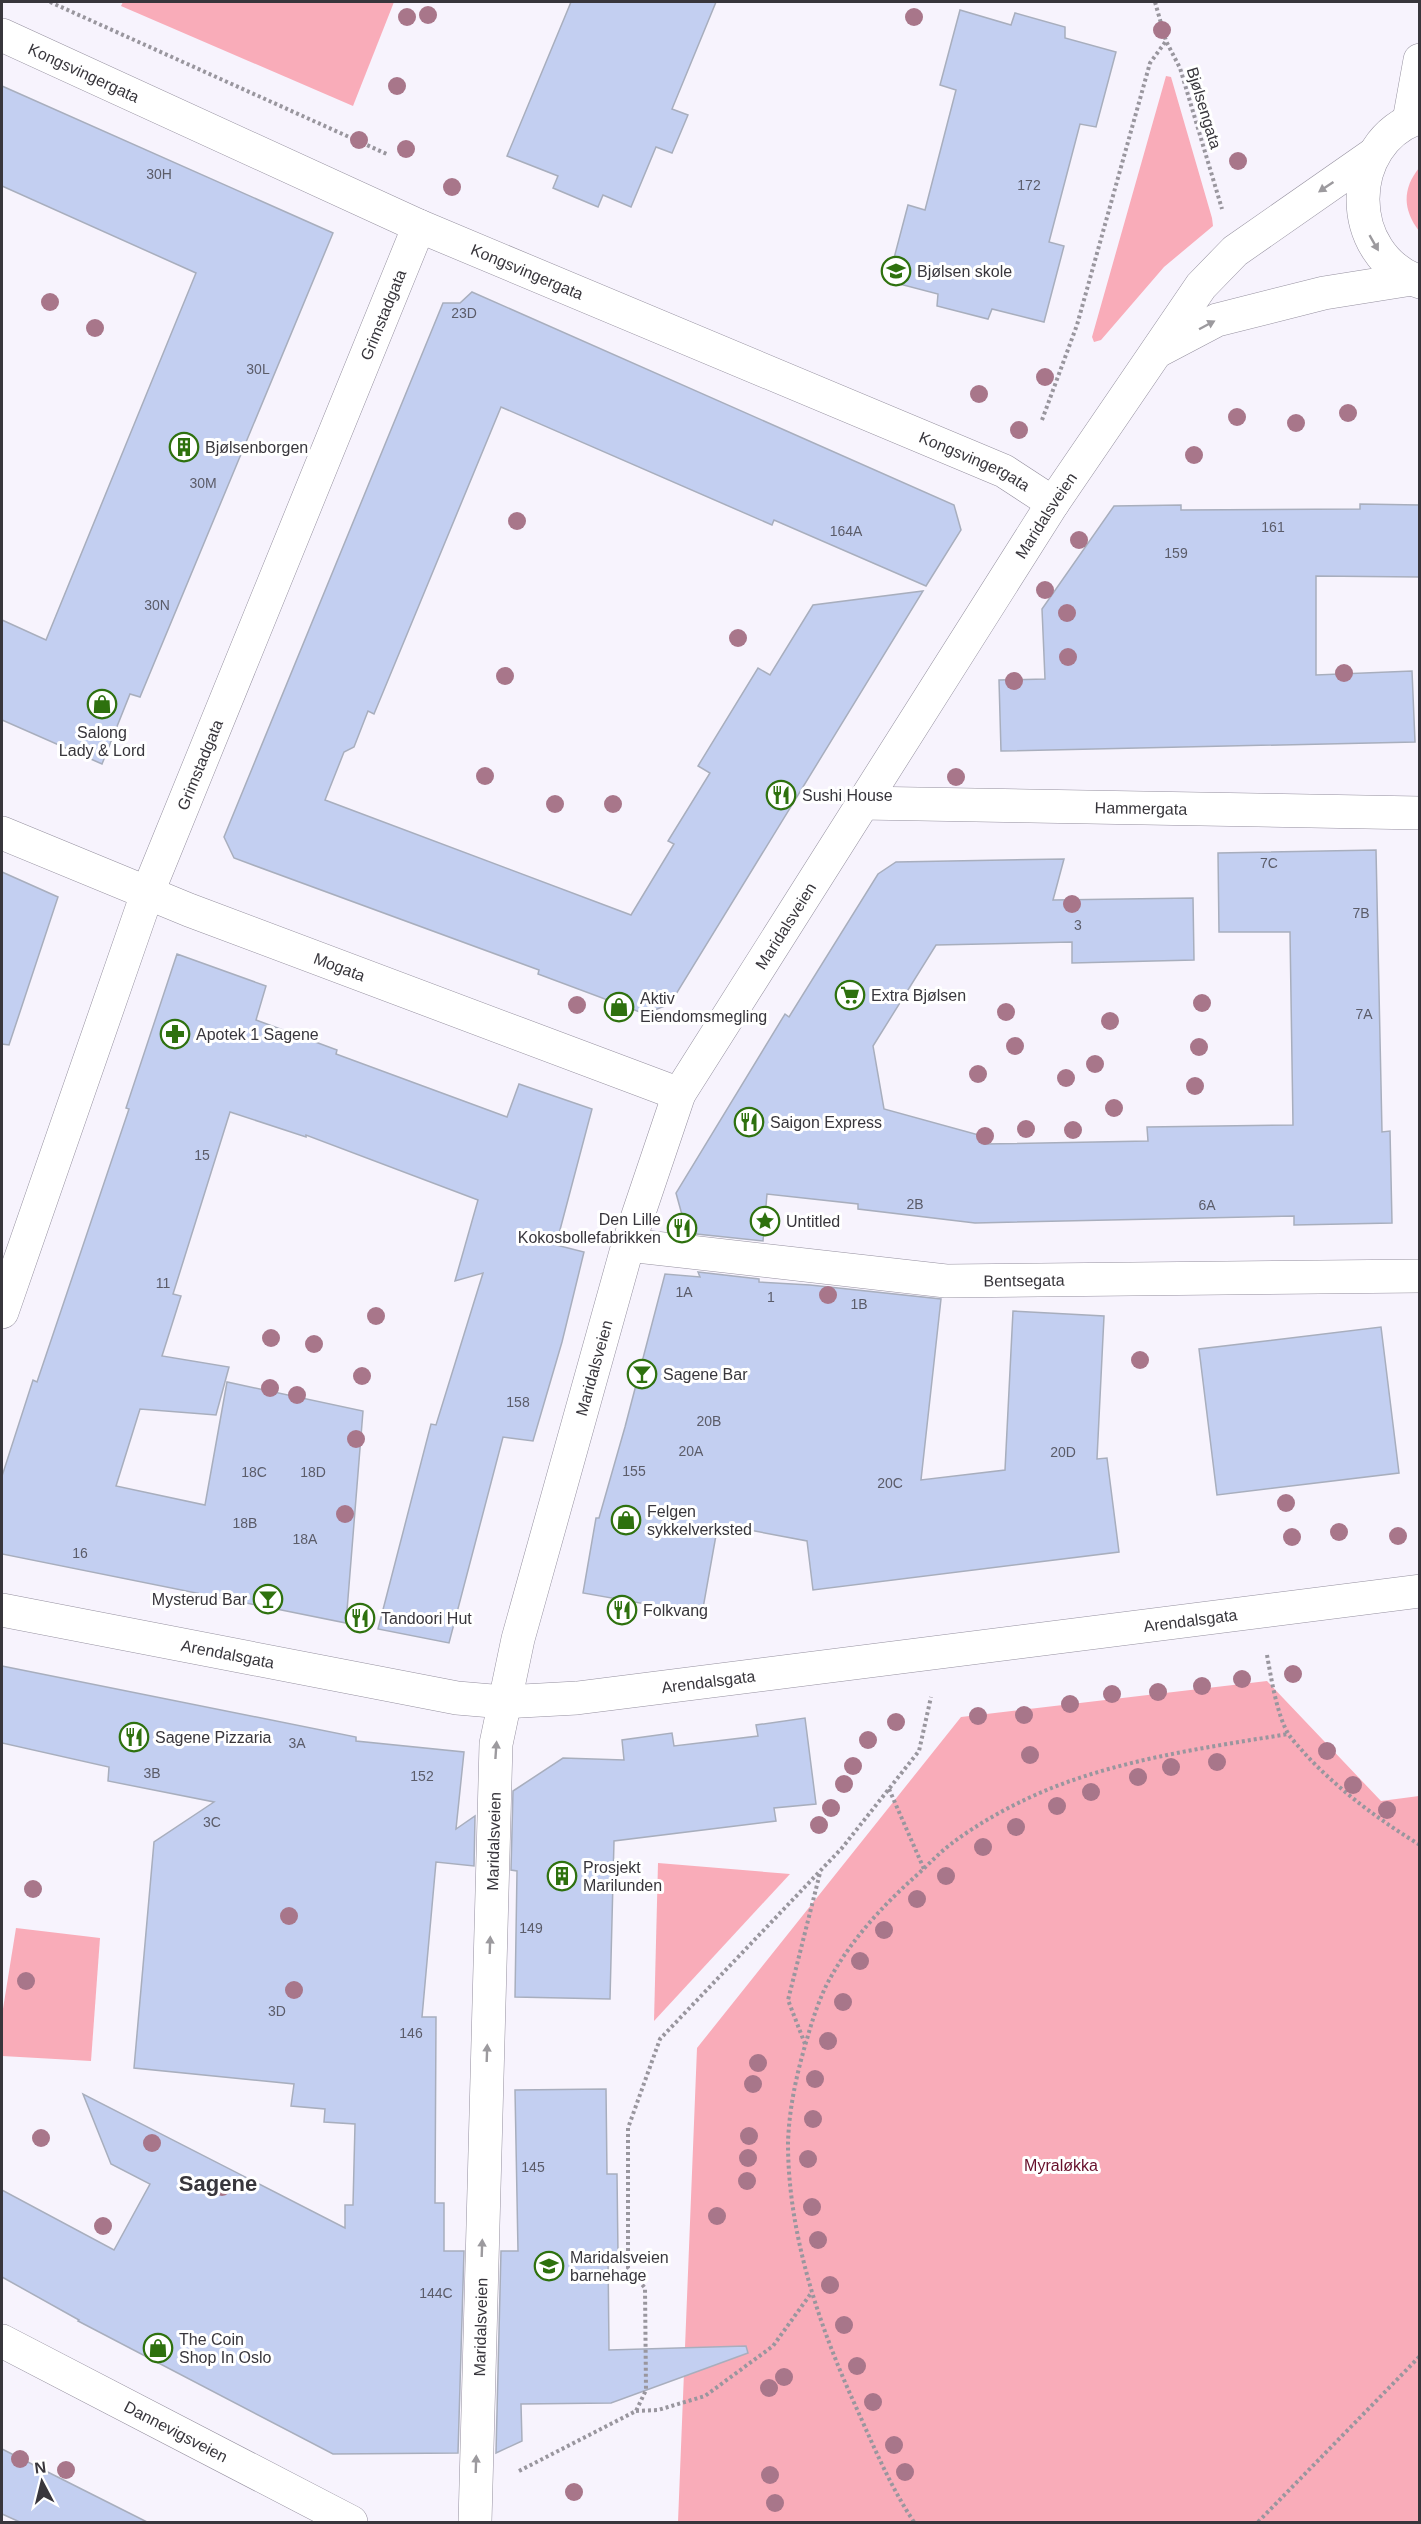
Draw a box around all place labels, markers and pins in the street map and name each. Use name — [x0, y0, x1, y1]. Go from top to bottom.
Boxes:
school or university icon: Bjølsen skole — [880, 255, 912, 287]
place label: Bjølsen skole — [917, 263, 1012, 280]
building icon: Bjølsenborgen — [168, 431, 200, 463]
place label: Bjølsenborgen — [205, 439, 308, 456]
shop icon: Salong Lady & Lord — [86, 688, 118, 720]
place label: Salong Lady & Lord — [59, 724, 145, 759]
restaurant icon: Sushi House — [765, 779, 797, 811]
place label: Sushi House — [802, 787, 893, 804]
supermarket icon: Extra Bjølsen — [834, 979, 866, 1011]
place label: Extra Bjølsen — [871, 987, 966, 1004]
place label: Aktiv Eiendomsmegling — [640, 990, 767, 1025]
shop icon: Aktiv Eiendomsmegling — [603, 991, 635, 1023]
pharmacy icon: Apotek 1 Sagene — [159, 1018, 191, 1050]
place label: Apotek 1 Sagene — [196, 1026, 319, 1043]
restaurant icon: Saigon Express — [733, 1106, 765, 1138]
place label: Saigon Express — [770, 1114, 882, 1131]
place icon: Untitled — [749, 1205, 781, 1237]
place label: Den Lille Kokosbollefabrikken — [518, 1211, 661, 1246]
restaurant icon: Den Lille Kokosbollefabrikken — [666, 1212, 698, 1244]
place label: Untitled — [786, 1213, 840, 1230]
bar icon: Sagene Bar — [626, 1358, 658, 1390]
place label: Sagene Bar — [663, 1366, 748, 1383]
place label: Felgen sykkelverksted — [647, 1503, 752, 1538]
shop icon: Felgen sykkelverksted — [610, 1504, 642, 1536]
bar icon: Mysterud Bar — [252, 1583, 284, 1615]
place label: Mysterud Bar — [152, 1591, 248, 1608]
restaurant icon: Folkvang — [606, 1594, 638, 1626]
restaurant icon: Tandoori Hut — [344, 1602, 376, 1634]
place label: Folkvang — [643, 1602, 708, 1619]
place label: Tandoori Hut — [381, 1610, 472, 1627]
restaurant icon: Sagene Pizzaria — [118, 1721, 150, 1753]
place label: Sagene Pizzaria — [155, 1729, 272, 1746]
place label: Prosjekt Marilunden — [583, 1859, 662, 1894]
building icon: Prosjekt Marilunden — [546, 1860, 578, 1892]
place label: Maridalsveien barnehage — [570, 2249, 669, 2284]
school or university icon: Maridalsveien barnehage — [533, 2250, 565, 2282]
place label: The Coin Shop In Oslo — [179, 2331, 272, 2366]
shop icon: The Coin Shop In Oslo — [142, 2332, 174, 2364]

